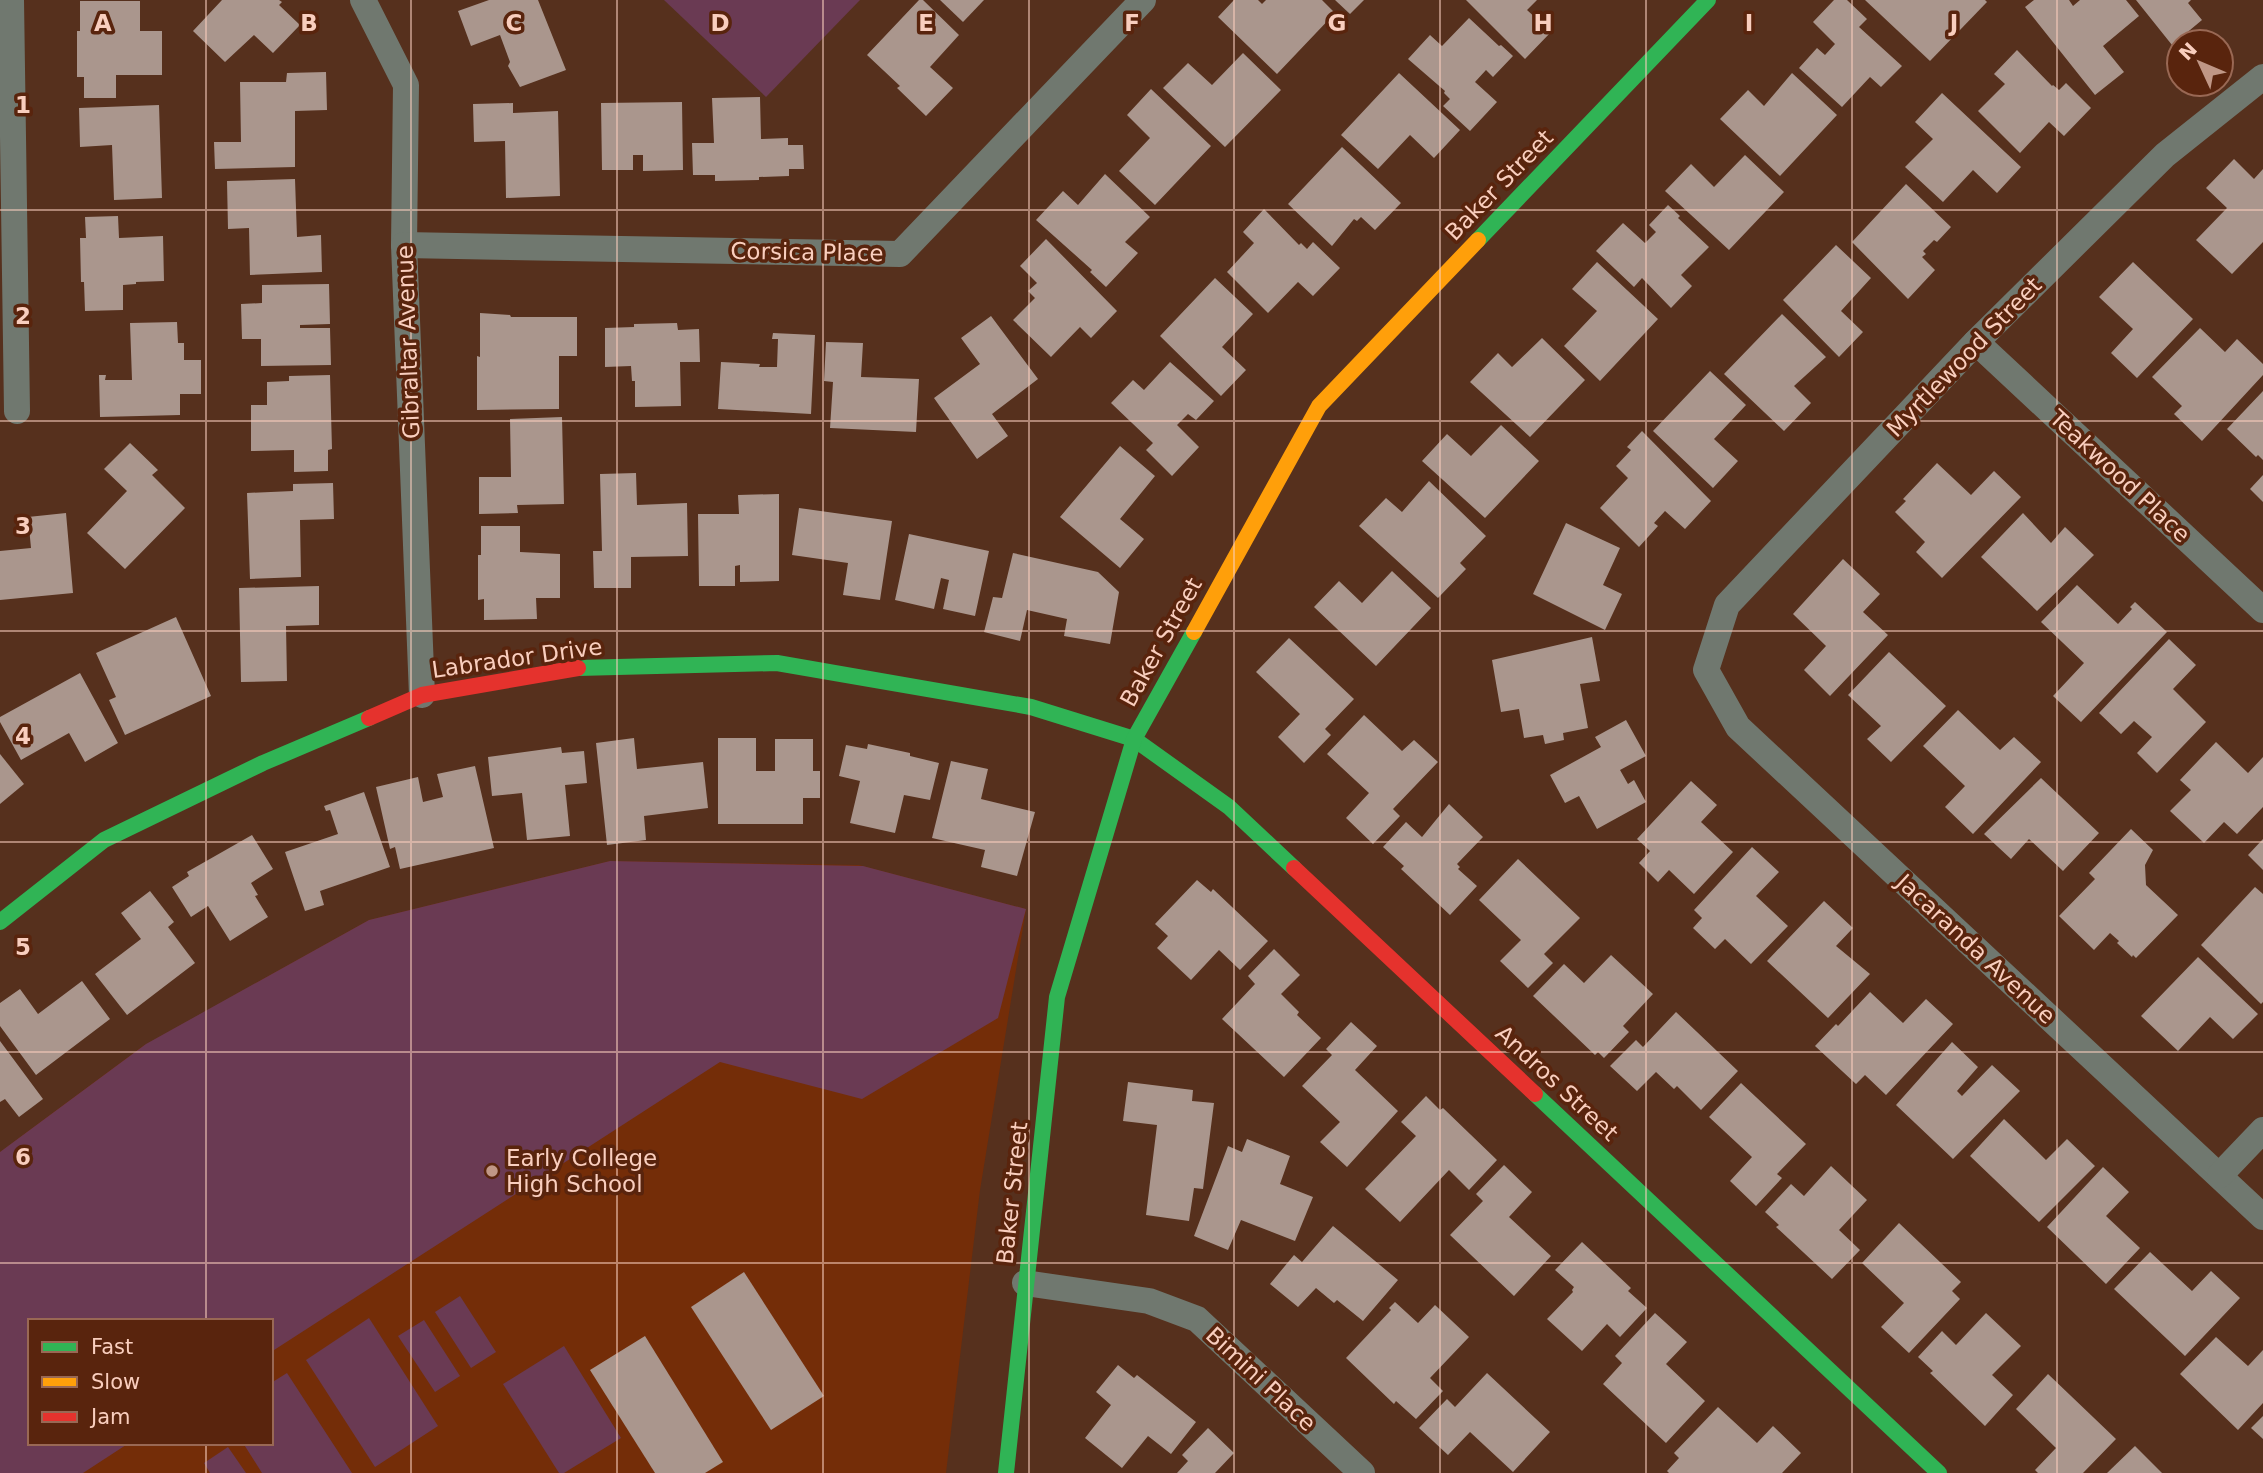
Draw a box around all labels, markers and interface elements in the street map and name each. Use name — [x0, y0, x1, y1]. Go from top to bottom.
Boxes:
text: A — [94, 10, 112, 36]
text: B — [300, 10, 318, 36]
text: C — [506, 10, 522, 36]
text: D — [710, 10, 730, 36]
text: E — [918, 10, 934, 36]
text: F — [1124, 10, 1140, 36]
text: G — [1328, 10, 1346, 36]
text: H — [1533, 10, 1553, 36]
text: I — [1745, 10, 1753, 36]
text: J — [1948, 10, 1958, 36]
north arrow — [2165, 28, 2235, 98]
text: N — [2174, 38, 2201, 65]
text: 1 — [15, 92, 31, 118]
street label: Baker Street — [1440, 124, 1558, 246]
street label: Corsica Place — [730, 238, 884, 266]
street label: Gibraltar Avenue — [392, 245, 424, 439]
street label: Myrtlewood Street — [1881, 272, 2047, 442]
text: 2 — [15, 303, 31, 329]
street label: Teakwood Place — [2044, 404, 2195, 547]
text: 3 — [15, 513, 31, 539]
street label: Baker Street — [1115, 573, 1207, 711]
street label: Labrador Drive — [430, 633, 604, 683]
text: 4 — [15, 723, 31, 749]
street label: Jacaranda Avenue — [1890, 867, 2061, 1029]
text: 5 — [15, 934, 31, 960]
street label: Andros Street — [1491, 1020, 1623, 1146]
street label: Baker Street — [992, 1120, 1032, 1266]
text: 6 — [15, 1144, 31, 1170]
place label: Early College High School — [506, 1145, 657, 1197]
marker: Early College High School — [484, 1163, 500, 1179]
legend — [28, 1319, 273, 1445]
street label: Bimini Place — [1201, 1322, 1321, 1436]
text: Fast — [91, 1335, 133, 1359]
text: Slow — [91, 1370, 140, 1394]
text: Jam — [89, 1405, 131, 1429]

